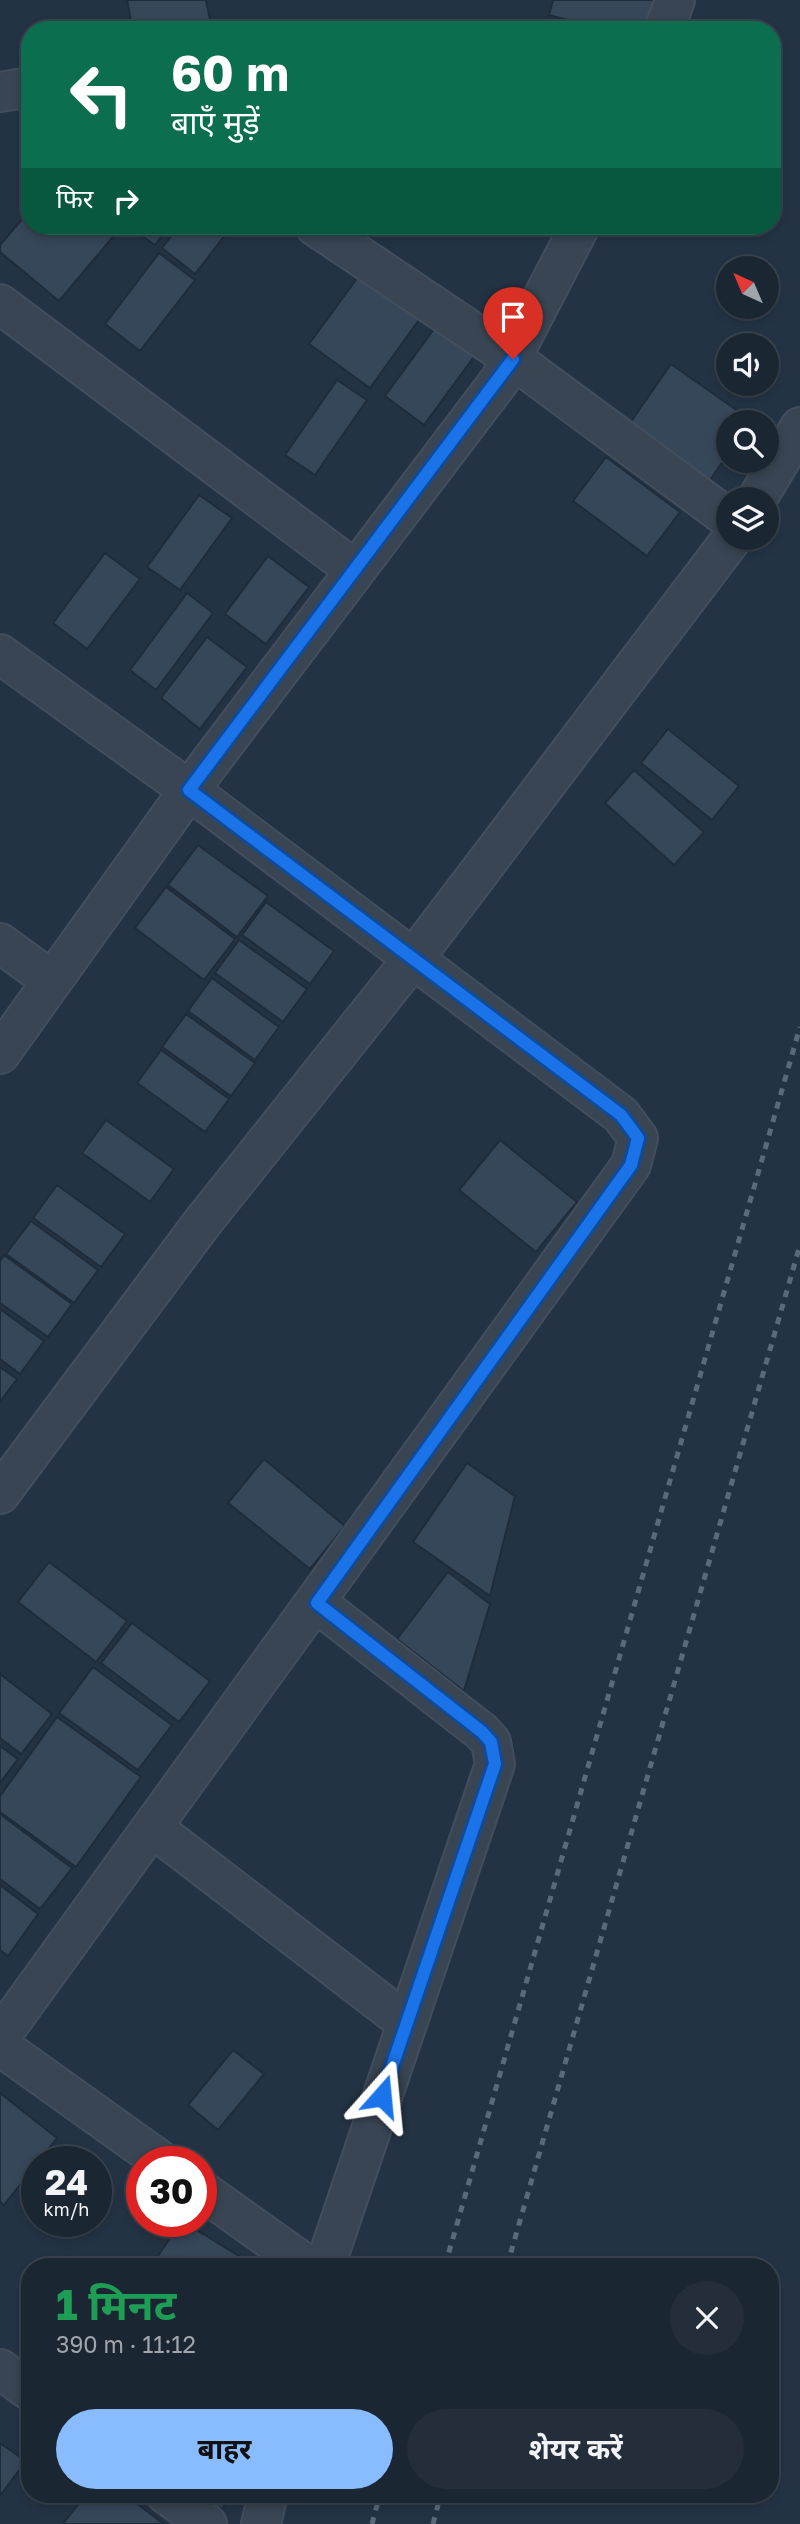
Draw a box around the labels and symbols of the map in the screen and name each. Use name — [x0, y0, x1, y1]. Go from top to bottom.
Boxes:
north arrow — [716, 256, 779, 318]
pin — [483, 287, 543, 359]
position arrow — [345, 2059, 419, 2133]
speed limit sign: 30 — [126, 2146, 217, 2237]

